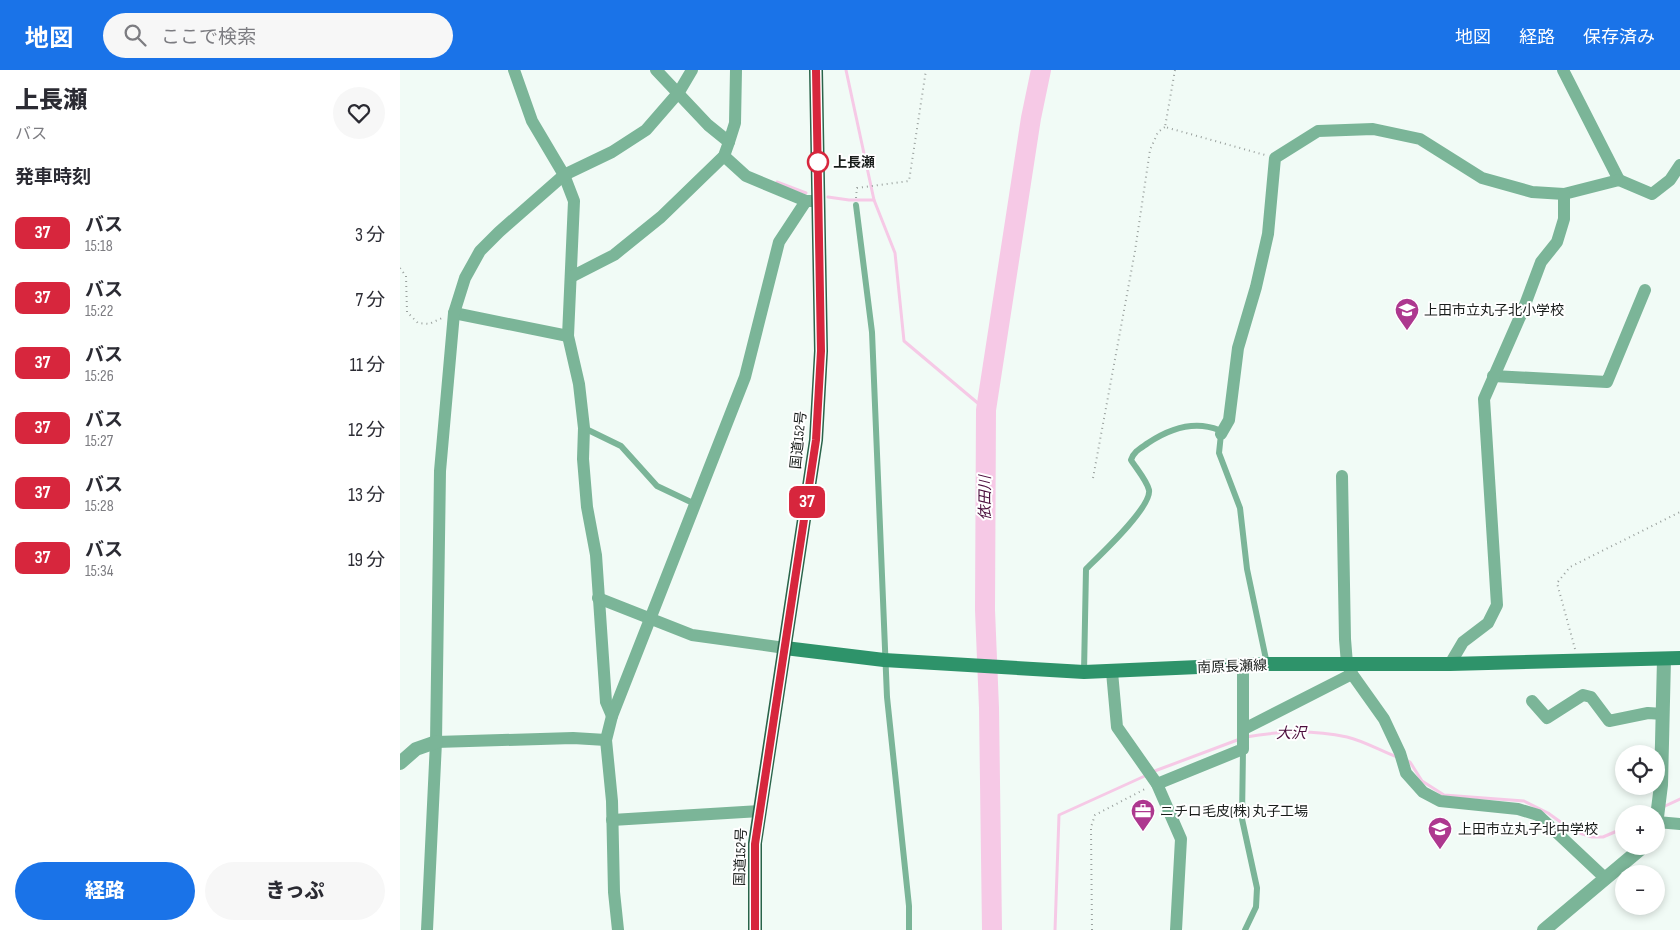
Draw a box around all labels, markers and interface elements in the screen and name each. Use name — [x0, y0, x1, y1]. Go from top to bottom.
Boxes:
search box — [103, 13, 453, 58]
icon: search — [121, 21, 149, 49]
text: 地図 — [25, 24, 73, 53]
text: ここで検索 — [161, 26, 256, 49]
text: 地図 — [1455, 27, 1491, 48]
text: 経路 — [1519, 27, 1555, 48]
text: 保存済み — [1583, 27, 1655, 48]
text: 上長瀬 — [15, 86, 87, 115]
button: heart — [333, 87, 385, 139]
text: バス — [15, 125, 47, 144]
marker: 上長瀬 — [807, 151, 829, 173]
place label: 上長瀬 — [833, 154, 875, 171]
text: 発車時刻 — [15, 166, 91, 189]
text: バス — [85, 214, 123, 237]
text: 37 — [35, 222, 50, 243]
text: 3 分 — [355, 224, 385, 247]
text: 15:18 — [85, 237, 113, 256]
text: バス — [85, 279, 123, 302]
text: 37 — [35, 287, 50, 308]
text: 7 分 — [355, 289, 385, 312]
school or university icon: 上田市立丸子北小学校 — [1394, 297, 1420, 331]
text: 15:22 — [85, 302, 113, 321]
place label: 上田市立丸子北小学校 — [1424, 302, 1564, 319]
text: バス — [85, 344, 123, 367]
text: 37 — [35, 352, 50, 373]
text: 11 分 — [350, 354, 385, 377]
text: 15:26 — [85, 367, 114, 386]
text: バス — [85, 409, 123, 432]
street label: 国道152号 — [787, 410, 810, 470]
text: 37 — [35, 417, 50, 438]
text: 12 分 — [348, 419, 385, 442]
text: 15:27 — [85, 432, 113, 451]
text: バス — [85, 474, 123, 497]
water label: 依田川 — [976, 474, 995, 521]
text: 37 — [35, 482, 50, 503]
text: 13 分 — [348, 484, 385, 507]
line badge: 37 — [784, 486, 830, 518]
text: 37 — [799, 491, 815, 512]
text: 15:28 — [85, 497, 114, 516]
text: バス — [85, 539, 123, 562]
text: 37 — [35, 547, 50, 568]
text: 19 分 — [348, 549, 385, 572]
text: 15:34 — [85, 562, 113, 581]
street label: 南原長瀬線 — [1197, 657, 1267, 676]
water label: 大沢 — [1276, 724, 1308, 743]
map controls — [1615, 745, 1665, 915]
button: locate — [1615, 745, 1665, 795]
office icon: ニチロ毛皮(株) 丸子工場 — [1130, 798, 1156, 832]
place label: ニチロ毛皮(株) 丸子工場 — [1160, 803, 1308, 820]
button: + — [1615, 805, 1665, 855]
school or university icon: 上田市立丸子北中学校 — [1427, 816, 1453, 850]
place label: 上田市立丸子北中学校 — [1458, 821, 1598, 838]
street label: 国道152号 — [731, 828, 750, 886]
button: 経路 — [15, 862, 195, 920]
button: きっぷ — [205, 862, 385, 920]
button: − — [1615, 865, 1665, 915]

